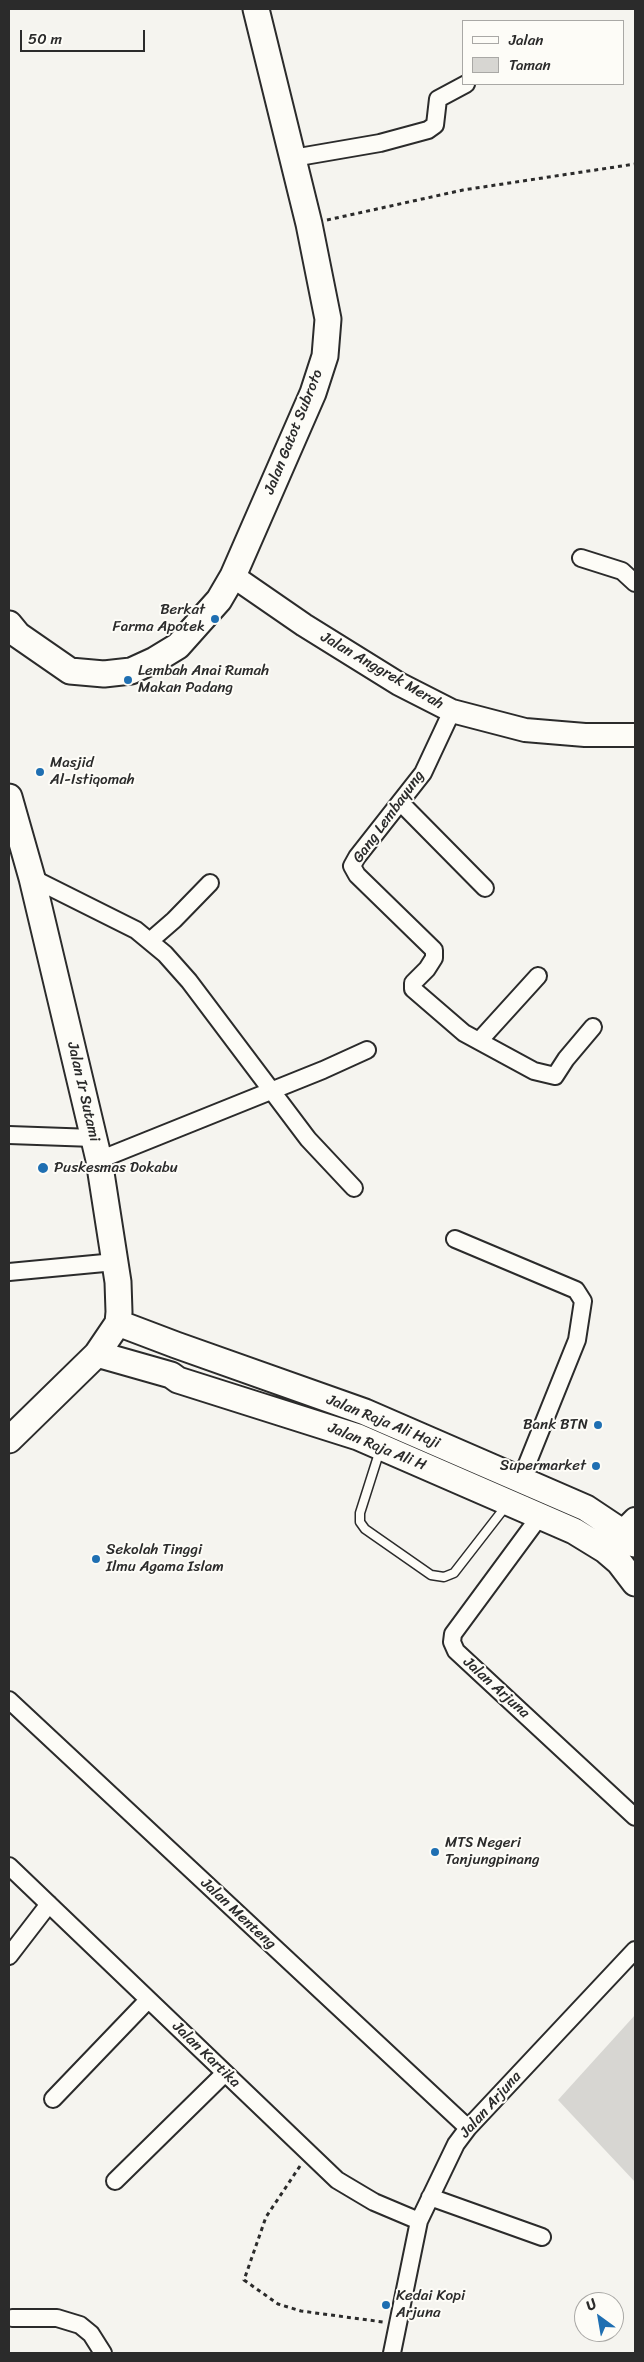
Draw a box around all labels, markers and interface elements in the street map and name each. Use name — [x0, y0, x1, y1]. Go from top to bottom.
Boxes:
scale bar — [22, 20, 148, 52]
legend — [462, 20, 624, 85]
text: 50 m — [28, 26, 62, 52]
text: Jalan — [509, 27, 543, 53]
text: Taman — [509, 52, 551, 78]
street label: Jalan Gatot Subroto — [261, 367, 327, 497]
place label: Berkat Farma Apotek — [113, 601, 205, 636]
marker: Berkat Farma Apotek — [209, 613, 221, 625]
street label: Jalan Anggrek Merah — [317, 629, 447, 713]
place label: Lembah Anai Rumah Makan Padang — [138, 662, 269, 697]
marker: Lembah Anai Rumah Makan Padang — [122, 674, 134, 686]
place label: Masjid Al-Istiqomah — [50, 754, 135, 789]
marker: Masjid Al-Istiqomah — [34, 766, 46, 778]
street label: Gang Lembayung — [350, 767, 428, 867]
street label: Jalan Ir Sutami — [63, 1041, 103, 1143]
place label: Puskesmas Dokabu — [54, 1159, 178, 1177]
marker: Puskesmas Dokabu — [36, 1161, 50, 1175]
street label: Jalan Raja Ali Haji — [324, 1391, 442, 1453]
place label: Bank BTN — [523, 1416, 588, 1434]
street label: Jalan Raja Ali H — [325, 1419, 429, 1475]
marker: Bank BTN — [592, 1419, 604, 1431]
place label: Supermarket — [500, 1457, 586, 1475]
marker: Supermarket — [590, 1460, 602, 1472]
place label: Sekolah Tinggi Ilmu Agama Islam — [106, 1541, 224, 1576]
marker: Sekolah Tinggi Ilmu Agama Islam — [90, 1553, 102, 1565]
street label: Jalan Arjuna — [459, 1654, 533, 1722]
place label: MTS Negeri Tanjungpinang — [445, 1834, 540, 1869]
marker: MTS Negeri Tanjungpinang — [429, 1846, 441, 1858]
street label: Jalan Menteng — [197, 1875, 279, 1953]
street label: Jalan Kartika — [168, 2018, 244, 2092]
street label: Jalan Arjuna — [457, 2068, 525, 2142]
place label: Kedai Kopi Arjuna — [396, 2287, 465, 2322]
north arrow — [574, 2292, 624, 2342]
text: U — [581, 2292, 602, 2318]
marker: Kedai Kopi Arjuna — [380, 2299, 392, 2311]

